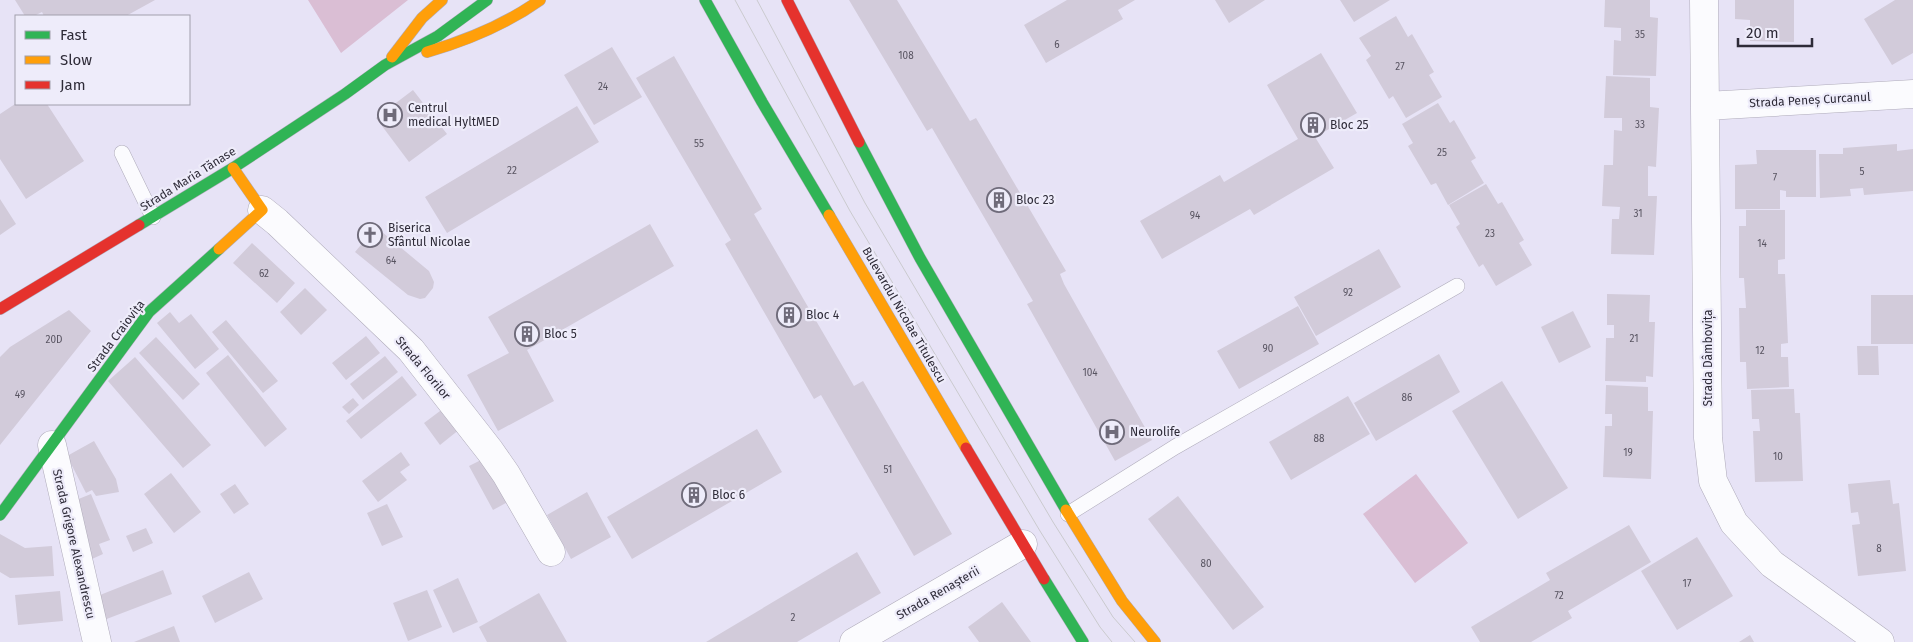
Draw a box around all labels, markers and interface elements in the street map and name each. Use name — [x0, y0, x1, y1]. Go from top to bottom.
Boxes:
legend — [15, 15, 190, 105]
scale bar — [1738, 15, 1812, 47]
text: 20 m — [1746, 24, 1779, 42]
text: Fast — [60, 26, 87, 44]
house number: 35 — [1635, 29, 1645, 41]
house number: 6 — [1054, 39, 1060, 51]
house number: 108 — [898, 50, 914, 62]
text: Slow — [60, 51, 92, 69]
house number: 27 — [1395, 61, 1405, 73]
text: Jam — [60, 76, 86, 94]
house number: 24 — [598, 81, 609, 93]
street label: Strada Peneș Curcanul — [1749, 90, 1872, 111]
place label: Centrul medical HyltMED — [408, 101, 500, 129]
hospital icon: Centrul medical HyltMED — [377, 102, 403, 128]
building icon: Bloc 25 — [1300, 112, 1326, 138]
place label: Bloc 25 — [1330, 118, 1369, 132]
house number: 33 — [1635, 119, 1645, 131]
house number: 55 — [694, 138, 704, 150]
street label: Strada Maria Tănase — [138, 144, 238, 214]
house number: 25 — [1437, 147, 1447, 159]
house number: 22 — [507, 165, 517, 177]
house number: 5 — [1859, 166, 1865, 178]
house number: 7 — [1773, 172, 1778, 184]
building icon: Bloc 23 — [986, 187, 1012, 213]
place label: Bloc 23 — [1016, 193, 1055, 207]
house number: 31 — [1633, 208, 1643, 220]
house number: 94 — [1190, 210, 1201, 222]
place label: Biserica Sfântul Nicolae — [388, 221, 470, 249]
church icon: Biserica Sfântul Nicolae — [357, 222, 383, 248]
house number: 23 — [1485, 228, 1495, 240]
house number: 14 — [1757, 238, 1768, 250]
street label: Bulevardul Nicolae Titulescu — [859, 245, 949, 385]
house number: 64 — [386, 255, 397, 267]
house number: 62 — [259, 268, 269, 280]
house number: 92 — [1343, 287, 1353, 299]
street label: Strada Craiovița — [84, 297, 148, 375]
building icon: Bloc 4 — [776, 302, 802, 328]
place label: Bloc 4 — [806, 308, 840, 322]
street label: Strada Dâmbovița — [1701, 309, 1716, 407]
building icon: Bloc 5 — [514, 321, 540, 347]
place label: Bloc 5 — [544, 327, 577, 341]
house number: 21 — [1629, 333, 1639, 345]
house number: 20D — [46, 334, 62, 346]
street label: Strada Florilor — [393, 334, 454, 403]
house number: 90 — [1263, 343, 1274, 355]
house number: 12 — [1755, 345, 1765, 357]
house number: 104 — [1082, 367, 1098, 379]
house number: 49 — [15, 389, 25, 401]
house number: 86 — [1402, 392, 1412, 404]
hospital icon: Neurolife — [1099, 419, 1125, 445]
place label: Neurolife — [1130, 425, 1180, 439]
house number: 88 — [1313, 433, 1325, 445]
house number: 19 — [1623, 447, 1633, 459]
house number: 10 — [1773, 451, 1783, 463]
house number: 51 — [884, 464, 892, 476]
street label: Strada Grigore Alexandrescu — [50, 468, 98, 620]
building icon: Bloc 6 — [681, 482, 707, 508]
place label: Bloc 6 — [712, 488, 745, 502]
house number: 8 — [1876, 543, 1882, 555]
house number: 80 — [1200, 558, 1212, 570]
street label: Strada Renașterii — [894, 564, 982, 623]
house number: 17 — [1683, 578, 1692, 590]
house number: 72 — [1554, 590, 1564, 602]
house number: 2 — [791, 612, 796, 624]

